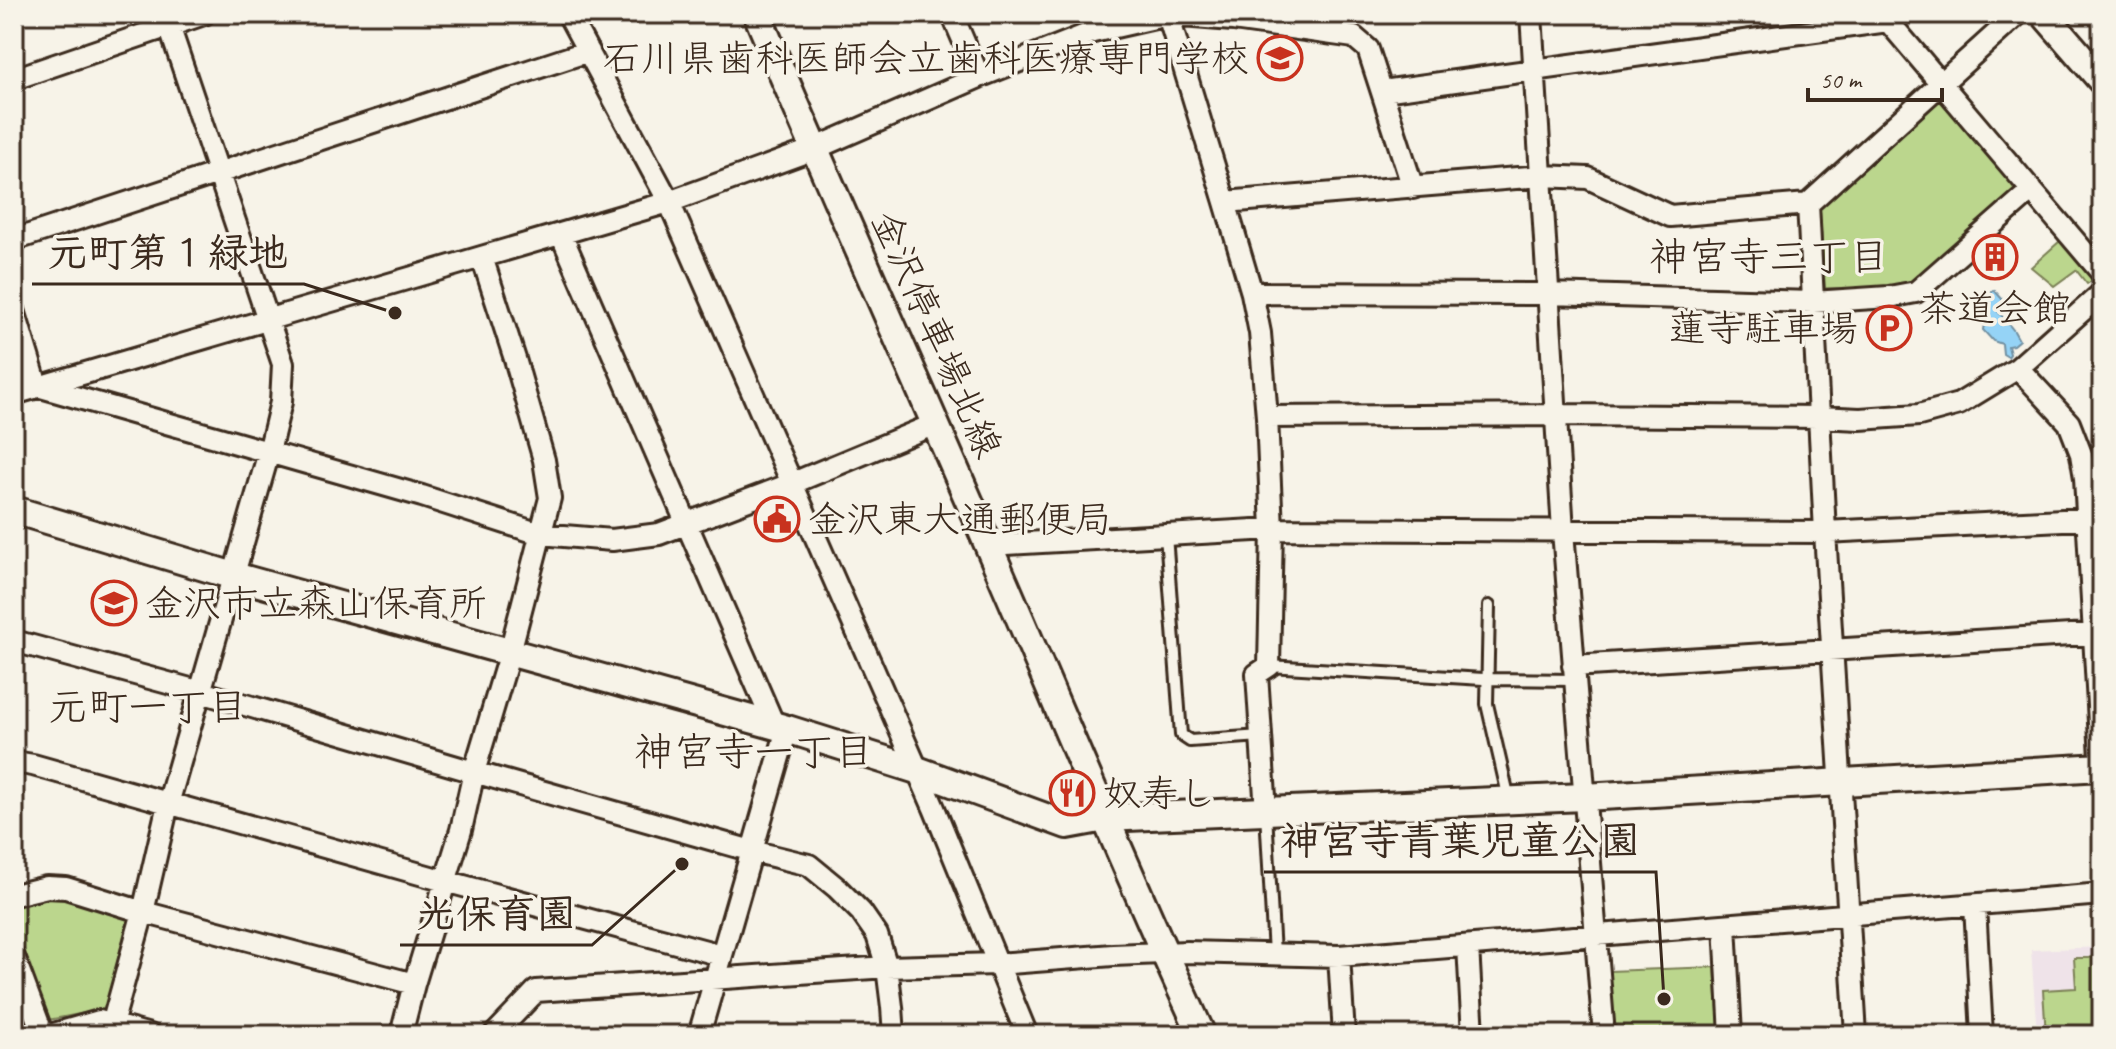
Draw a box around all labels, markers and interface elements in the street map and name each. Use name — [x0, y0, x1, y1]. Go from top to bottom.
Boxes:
school or university icon: 石川県歯科医師会立歯科医療専門学校 — [1256, 34, 1304, 82]
place label: 石川県歯科医師会立歯科医療専門学校 — [603, 35, 1249, 82]
scale bar — [1808, 52, 1942, 102]
text: 50 m — [1820, 65, 1863, 95]
street label: 金沢停車場北線 — [861, 203, 1012, 465]
callout: 元町第１緑地 — [32, 220, 304, 284]
text: 元町第１緑地 — [48, 228, 288, 278]
district label: 神宮寺三丁目 — [1649, 232, 1889, 282]
building icon: 茶道会館 — [1971, 233, 2019, 281]
place label: 茶道会館 — [1919, 285, 2071, 332]
parking icon: 蓮寺駐車場 — [1865, 304, 1913, 352]
place label: 蓮寺駐車場 — [1668, 305, 1858, 352]
public building icon: 金沢東大通郵便局 — [753, 495, 801, 543]
place label: 金沢東大通郵便局 — [808, 496, 1112, 543]
school or university icon: 金沢市立森山保育所 — [90, 579, 138, 627]
place label: 金沢市立森山保育所 — [145, 580, 487, 627]
district label: 元町一丁目 — [48, 682, 248, 732]
district label: 神宮寺一丁目 — [634, 727, 874, 777]
restaurant icon: 奴寿し — [1048, 769, 1096, 817]
place label: 奴寿し — [1103, 770, 1217, 817]
callout: 神宮寺青葉児童公園 — [1264, 808, 1656, 872]
text: 神宮寺青葉児童公園 — [1280, 816, 1640, 866]
callout: 光保育園 — [400, 881, 592, 945]
text: 光保育園 — [416, 889, 576, 939]

